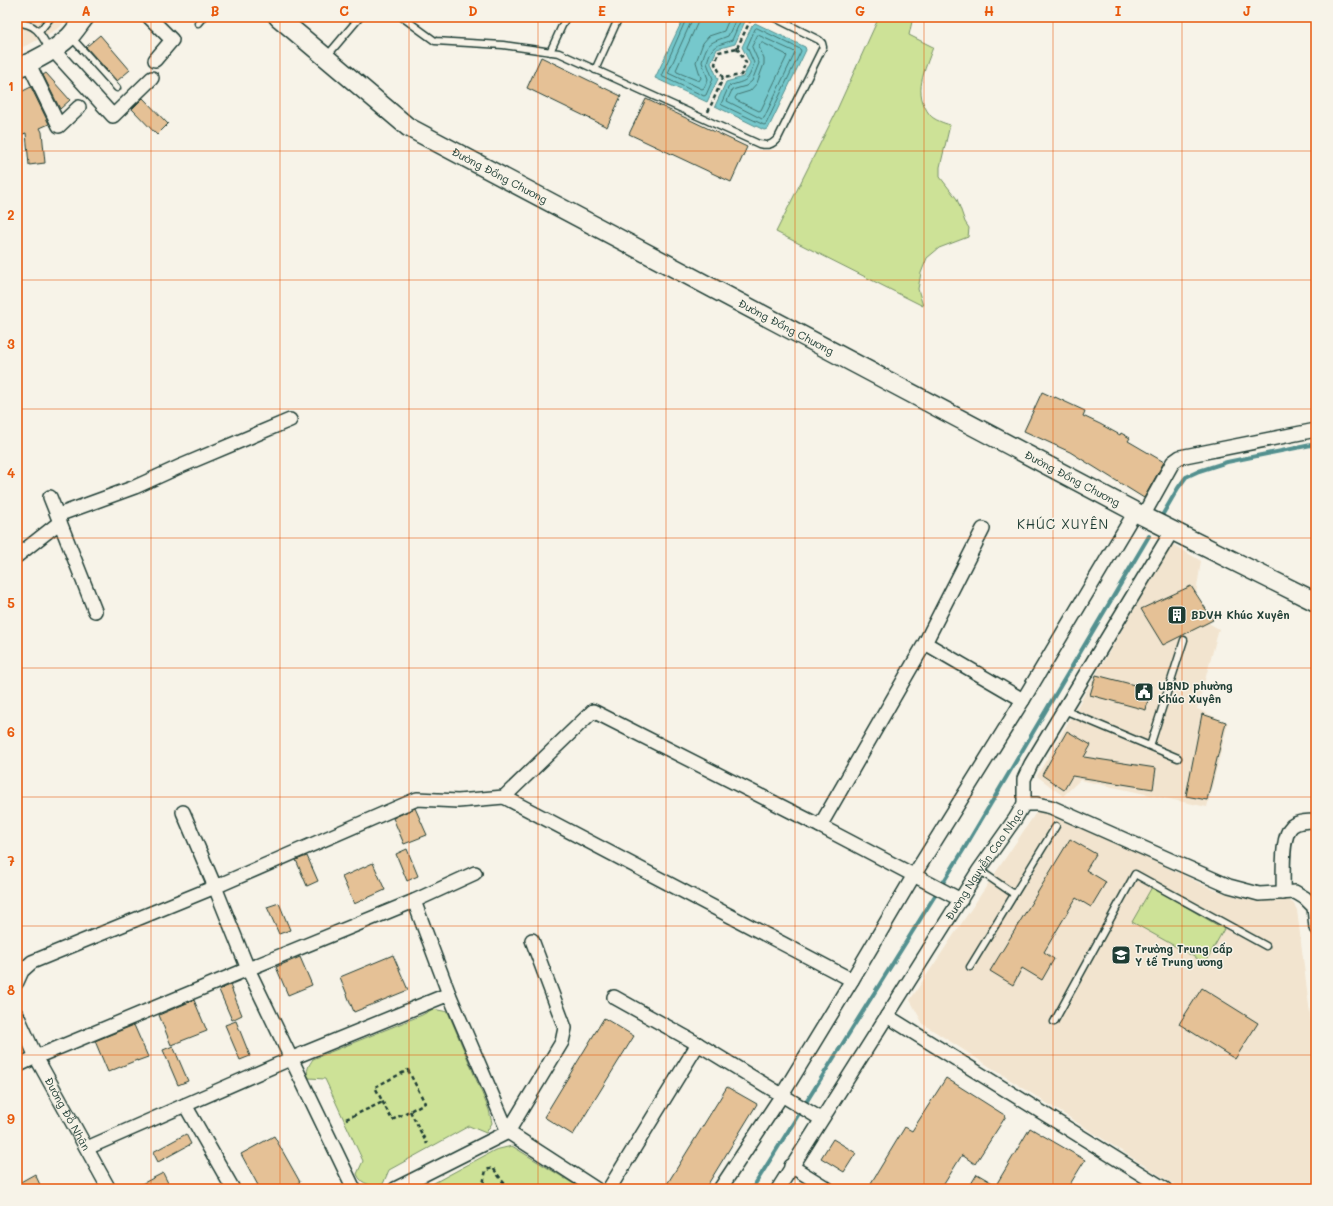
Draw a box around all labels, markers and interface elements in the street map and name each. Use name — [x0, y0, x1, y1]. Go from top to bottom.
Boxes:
text: A — [81, 2, 91, 19]
text: B — [211, 2, 220, 19]
text: C — [339, 2, 349, 19]
text: D — [468, 2, 478, 19]
text: E — [598, 2, 606, 19]
text: F — [727, 2, 735, 19]
text: G — [855, 2, 865, 19]
text: H — [984, 2, 994, 19]
text: I — [1115, 2, 1122, 19]
text: J — [1243, 2, 1251, 19]
text: 1 — [8, 77, 14, 94]
street label: Đường Đồng Chương — [449, 144, 550, 207]
text: 2 — [7, 206, 15, 223]
street label: Đường Đồng Chương — [736, 295, 837, 358]
text: 3 — [7, 335, 15, 352]
street label: Đường Đồng Chương — [1022, 447, 1123, 510]
text: 4 — [7, 464, 15, 481]
district label: KHÚC XUYÊN — [1017, 515, 1109, 532]
text: 5 — [7, 594, 15, 611]
building icon: BDVH Khúc Xuyên — [1166, 604, 1188, 626]
place label: BDVH Khúc Xuyên — [1191, 607, 1290, 622]
place label: UBND phường Khúc Xuyên — [1158, 678, 1233, 706]
public building icon: UBND phường Khúc Xuyên — [1133, 681, 1155, 703]
text: 6 — [7, 723, 15, 740]
street label: Đường Nguyễn Cao Nhạc — [941, 805, 1027, 923]
text: 7 — [7, 852, 15, 869]
place label: Trường Trung cấp Y tế Trung ương — [1135, 941, 1233, 969]
school or university icon: Trường Trung cấp Y tế Trung ương — [1110, 944, 1132, 966]
text: 8 — [7, 981, 15, 998]
street label: Đường Đỗ Nhân — [42, 1074, 94, 1153]
text: 9 — [7, 1110, 15, 1127]

